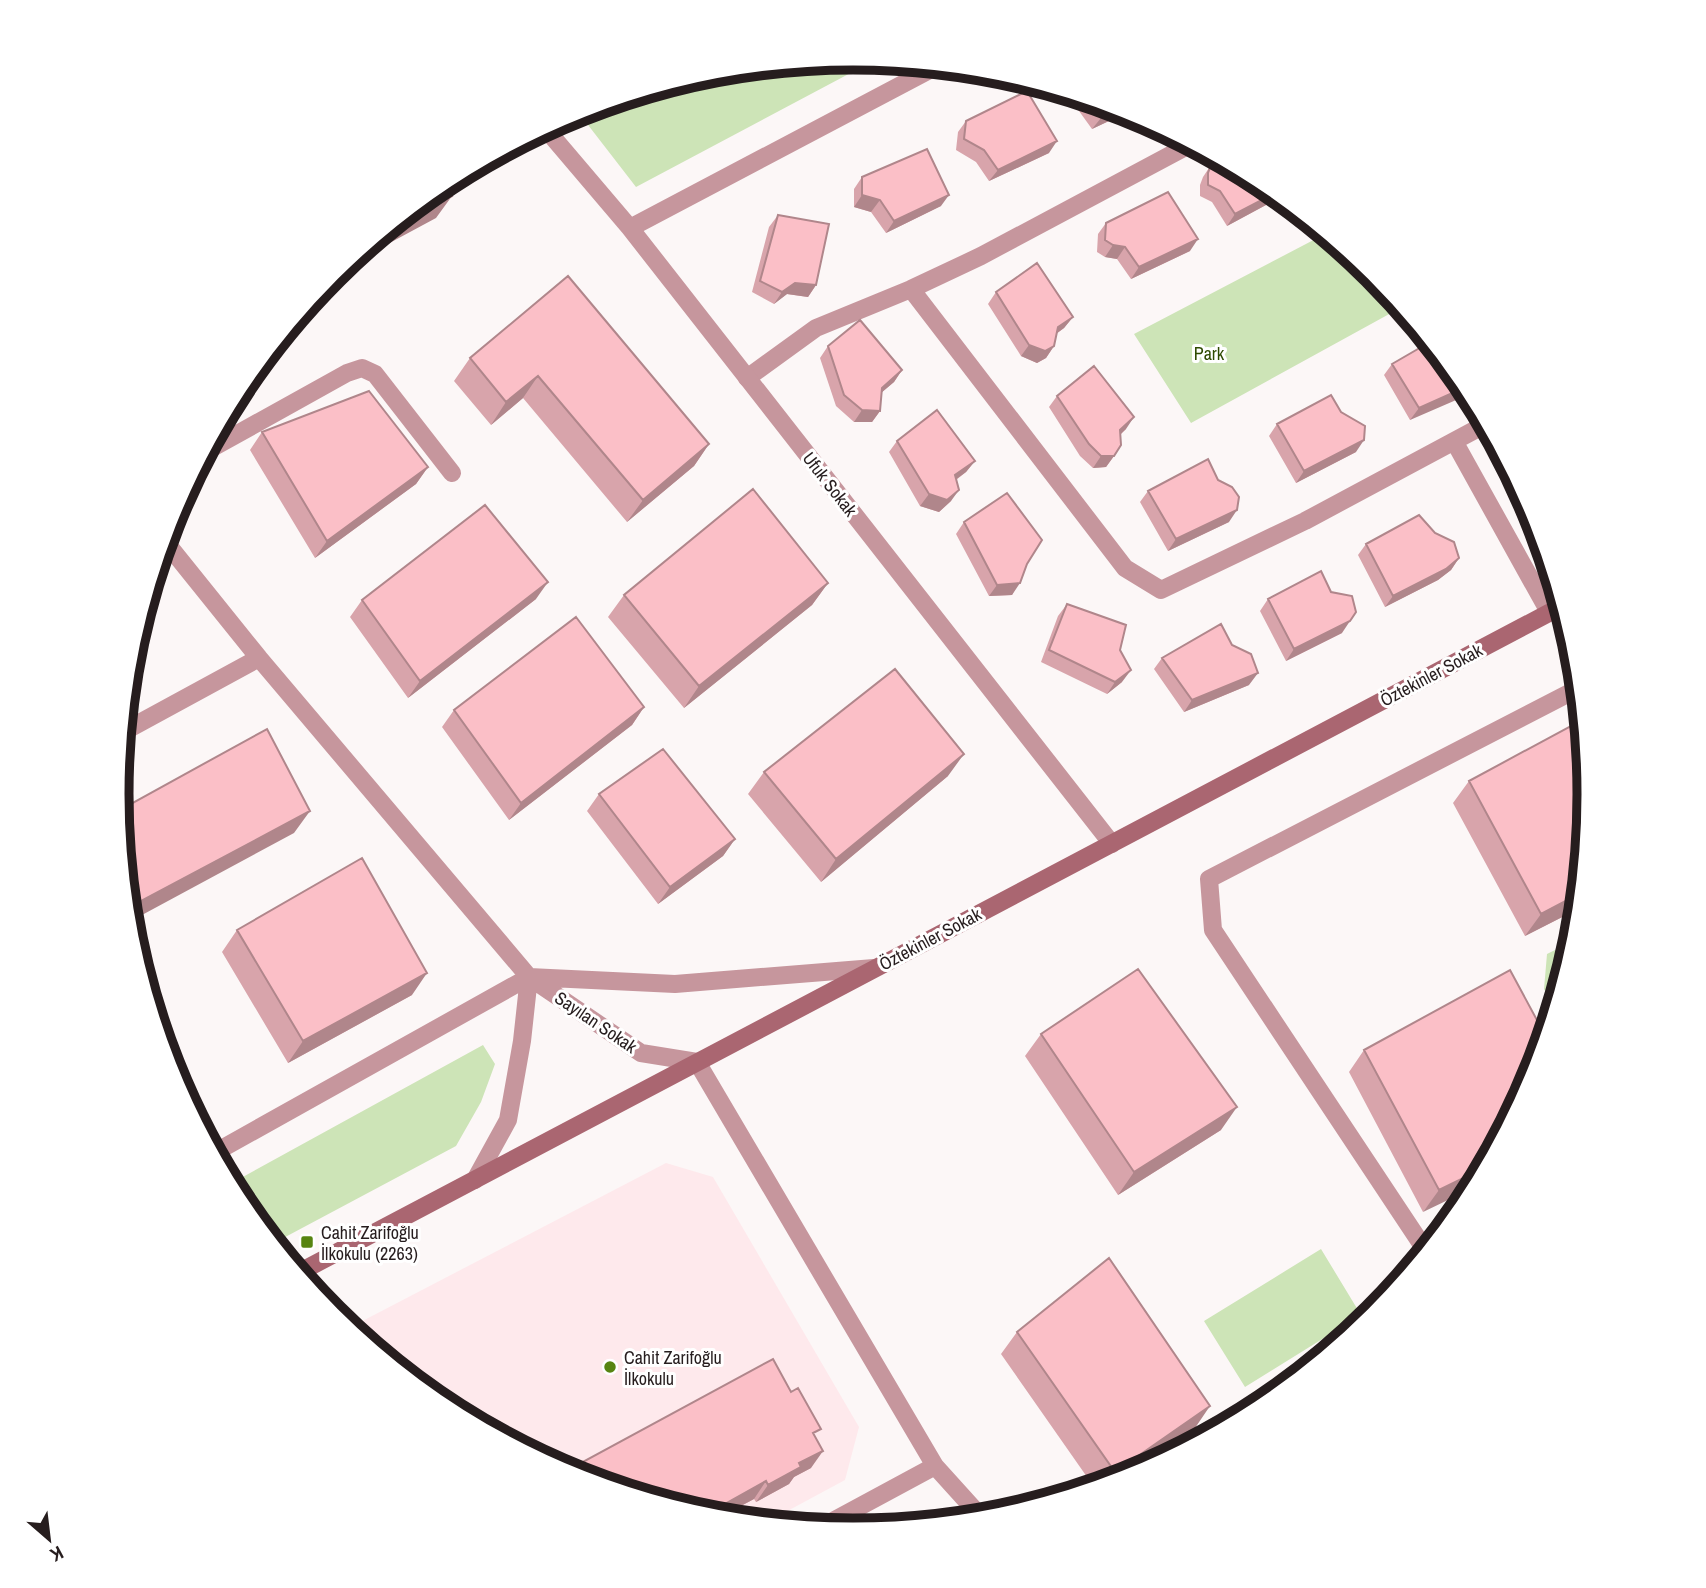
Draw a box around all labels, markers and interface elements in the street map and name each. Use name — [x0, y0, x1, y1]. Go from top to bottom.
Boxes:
park label: Park — [1194, 341, 1225, 366]
street label: Ufuk Sokak — [797, 447, 863, 522]
street label: Öztekinler Sokak — [1376, 637, 1487, 712]
street label: Öztekinler Sokak — [875, 901, 986, 976]
street label: Sayılan Sokak — [550, 985, 643, 1059]
place label: Cahit Zarifoğlu İlkokulu (2263) — [321, 1220, 419, 1266]
marker: Cahit Zarifoğlu İlkokulu (2263) — [299, 1234, 315, 1250]
place label: Cahit Zarifoğlu İlkokulu — [624, 1345, 722, 1391]
marker: Cahit Zarifoğlu İlkokulu — [602, 1359, 618, 1375]
north arrow — [14, 1504, 84, 1574]
text: K — [45, 1540, 68, 1568]

